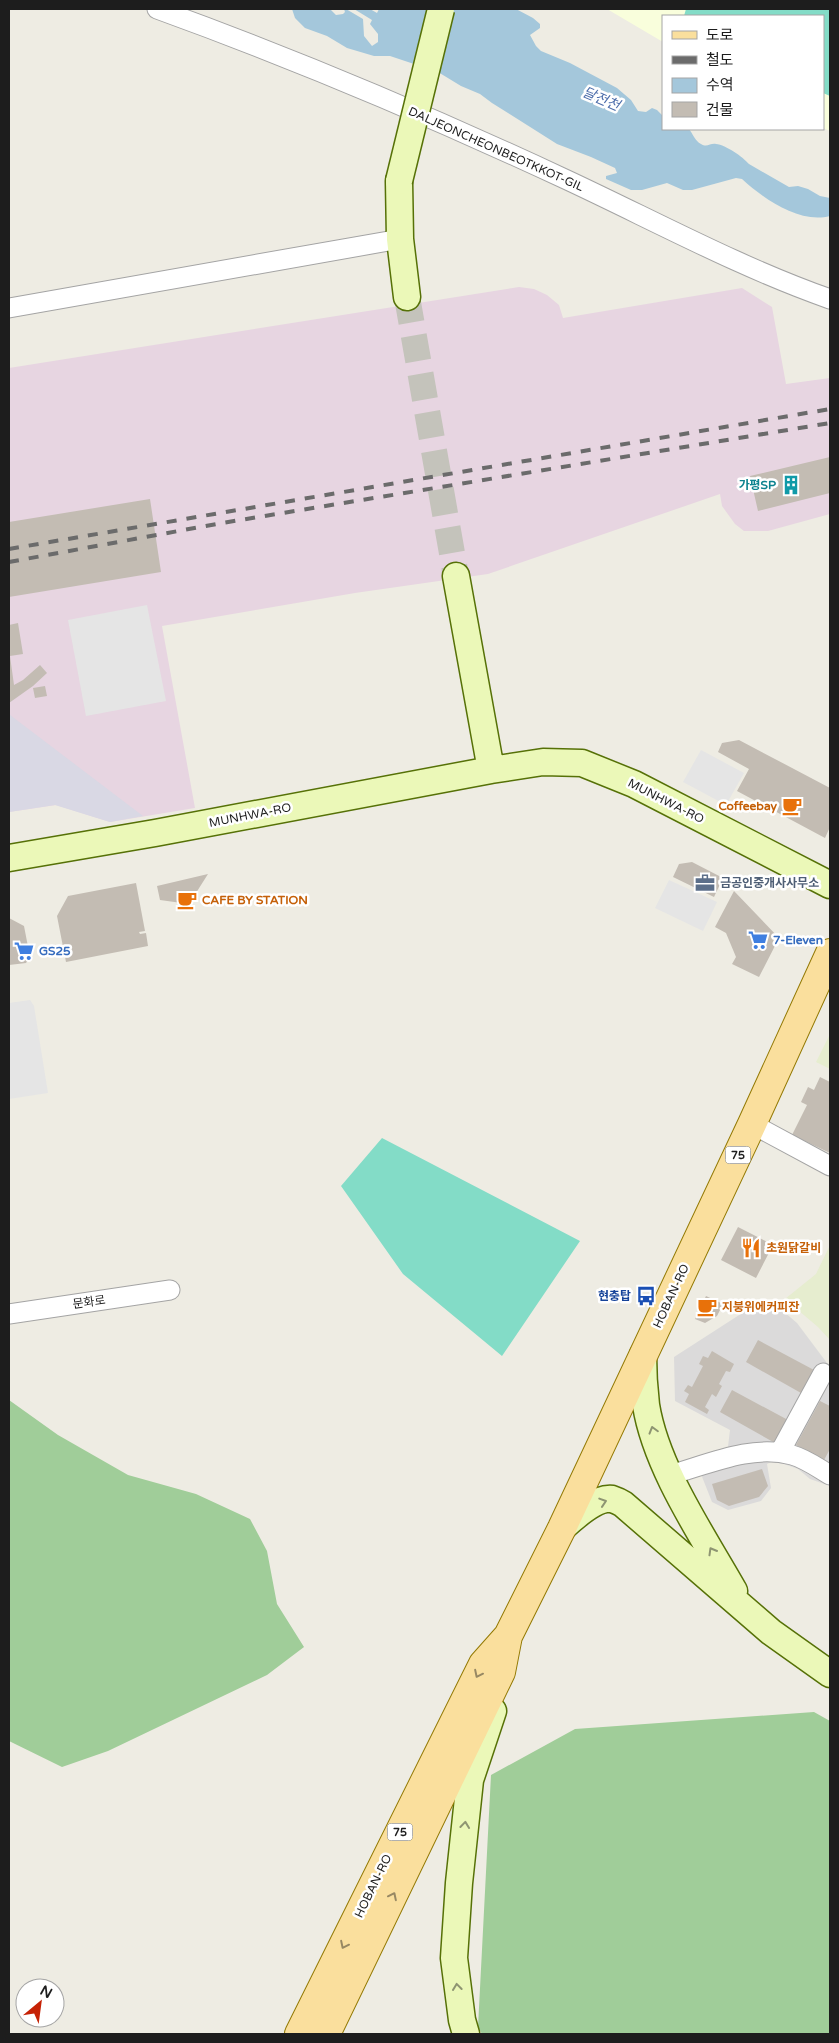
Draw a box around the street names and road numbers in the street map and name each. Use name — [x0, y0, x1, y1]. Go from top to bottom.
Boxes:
street label: DALJEONCHEONBEOTKKOT-GIL — [406, 104, 586, 194]
street label: MUNHWA-RO — [626, 776, 707, 826]
street label: MUNHWA-RO — [208, 800, 293, 830]
road number: 75 — [726, 1146, 750, 1164]
street label: HOBAN-RO — [650, 1262, 692, 1330]
street label: 문화로 — [72, 1293, 106, 1311]
road number: 75 — [388, 1824, 412, 1840]
street label: HOBAN-RO — [352, 1852, 395, 1920]

